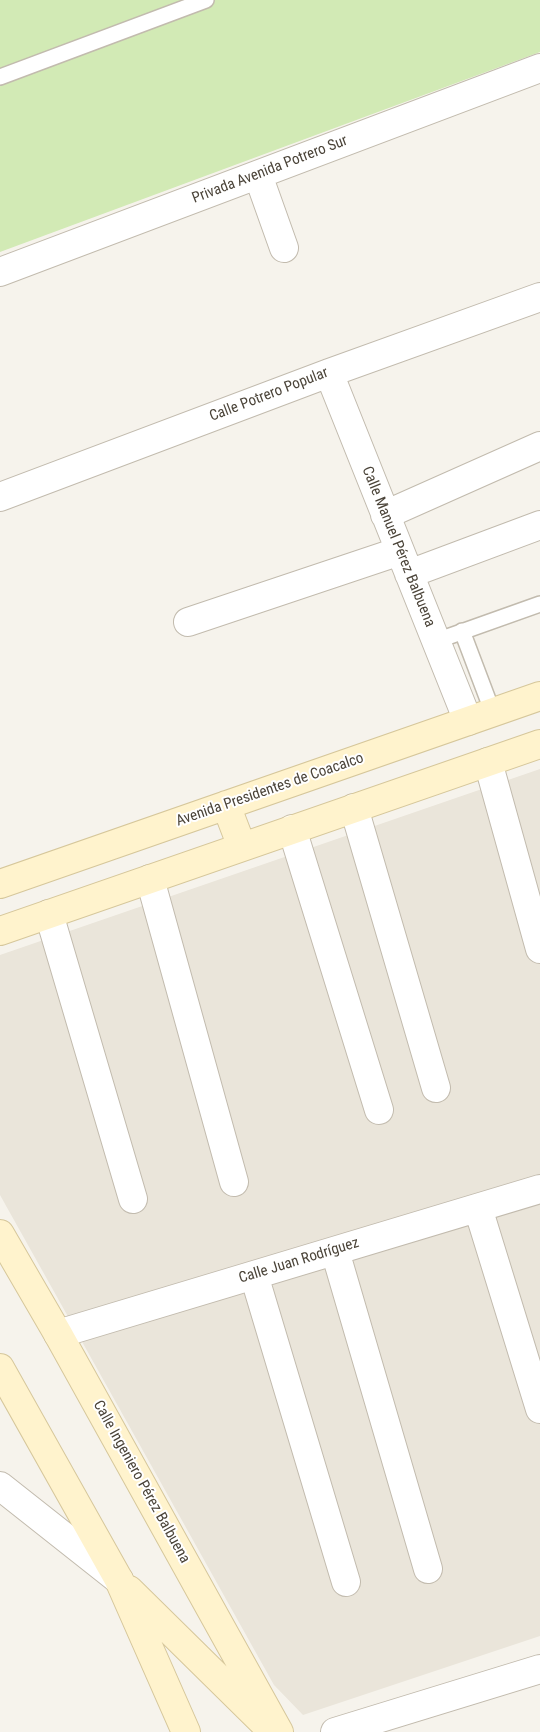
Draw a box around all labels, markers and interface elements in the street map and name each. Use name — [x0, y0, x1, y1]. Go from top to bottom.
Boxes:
street label: Privada Avenida Potrero Sur — [190, 132, 350, 208]
street label: Calle Potrero Popular — [207, 364, 331, 426]
street label: Calle Manuel Pérez Balbuena — [357, 464, 439, 630]
street label: Avenida Presidentes de Coacalco — [174, 749, 366, 831]
street label: Calle Juan Rodríguez — [237, 1234, 361, 1288]
street label: Calle Ingeniero Pérez Balbuena — [89, 1397, 193, 1567]

